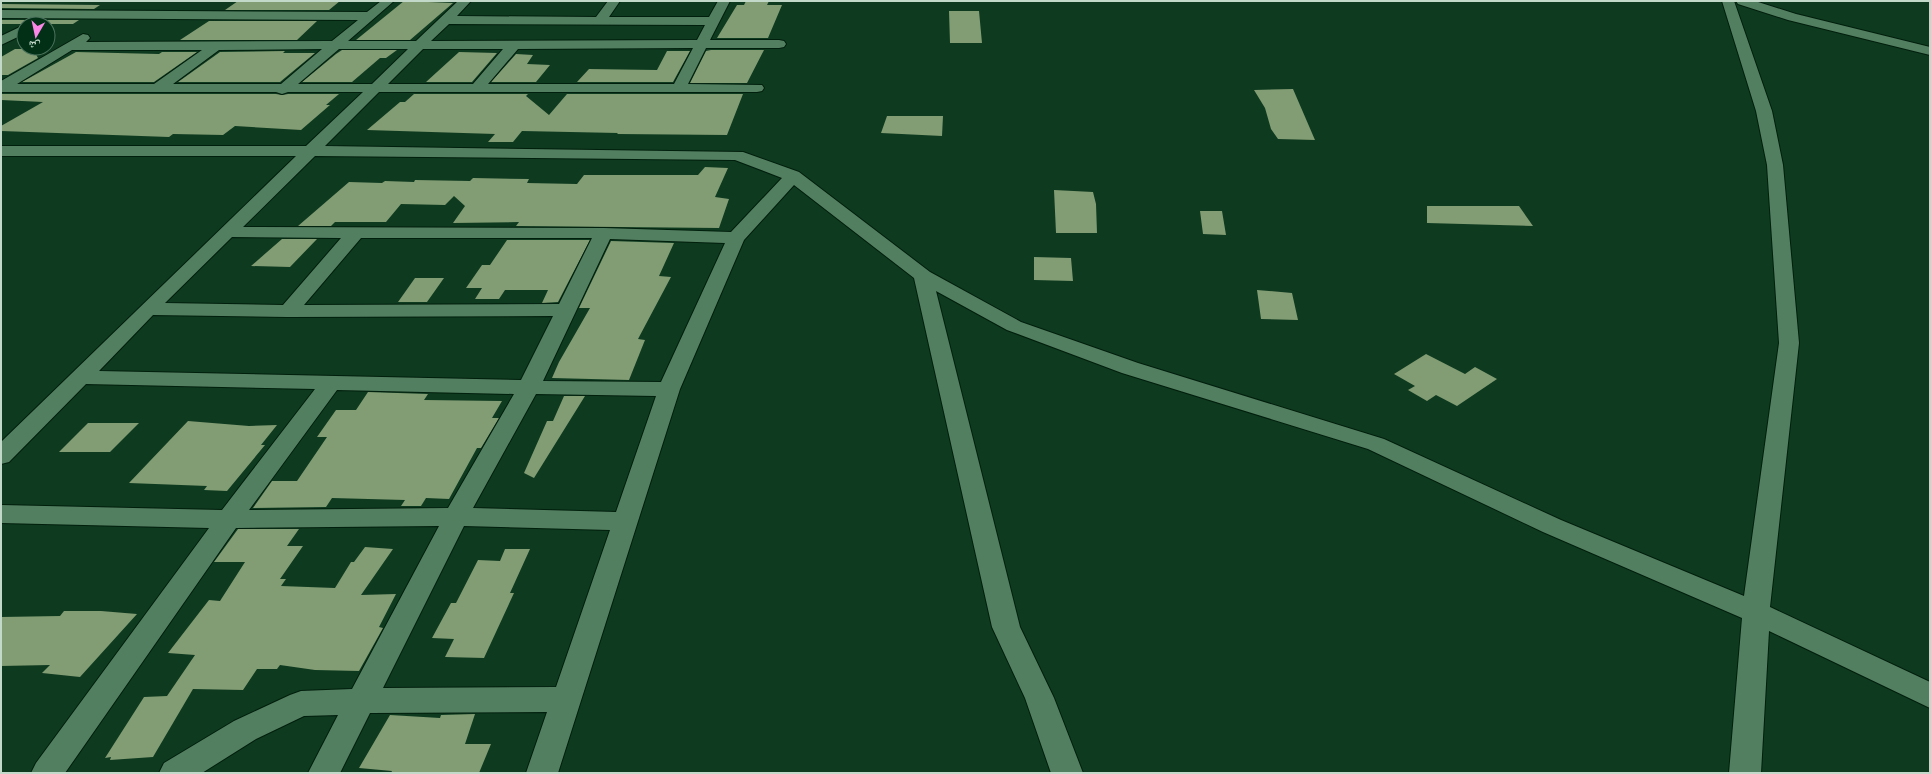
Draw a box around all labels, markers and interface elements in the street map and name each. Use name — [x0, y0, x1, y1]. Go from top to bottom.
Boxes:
north arrow — [16, 16, 56, 56]
text: ش — [27, 37, 41, 54]

